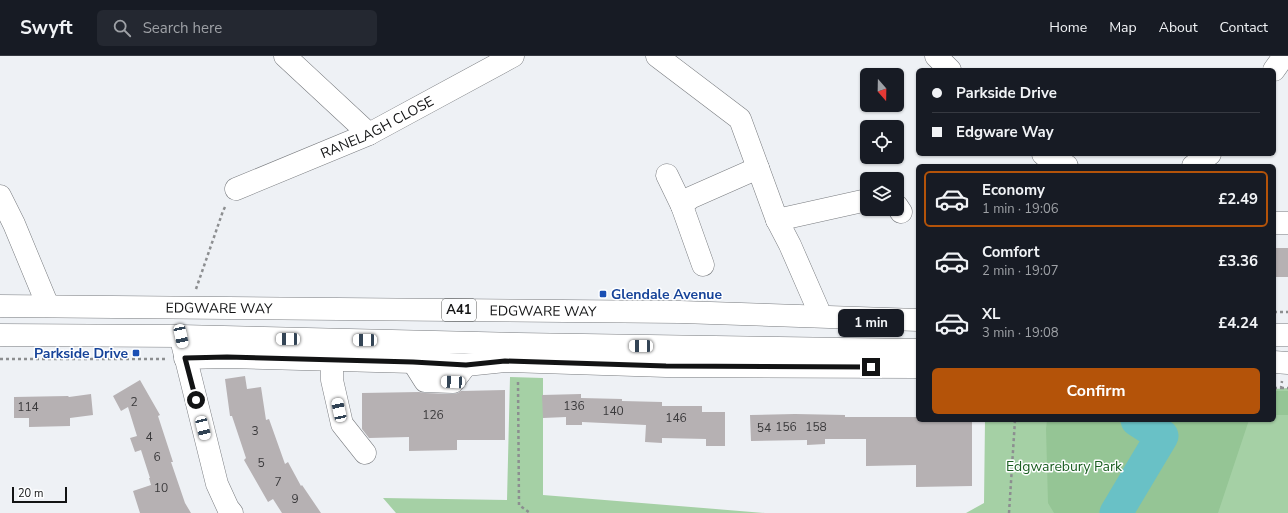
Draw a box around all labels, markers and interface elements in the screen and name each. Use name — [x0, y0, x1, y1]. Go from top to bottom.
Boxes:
search box — [97, 10, 377, 46]
text: Swyft — [20, 15, 73, 41]
icon: search — [111, 17, 133, 39]
text: Search here — [143, 18, 222, 38]
text: Home — [1049, 18, 1087, 37]
text: Map — [1109, 18, 1137, 37]
text: About — [1159, 18, 1198, 37]
text: Contact — [1220, 18, 1268, 37]
north arrow — [860, 68, 904, 112]
map controls — [860, 68, 904, 216]
text: Parkside Drive — [956, 83, 1057, 103]
street label: RANELAGH CLOSE — [317, 91, 437, 163]
button: locate — [860, 120, 904, 164]
text: Edgware Way — [956, 122, 1054, 142]
button: layers — [860, 172, 904, 216]
text: Economy — [982, 180, 1045, 200]
icon: car — [934, 181, 970, 217]
text: £2.49 — [1218, 189, 1258, 209]
text: 1 min · 19:06 — [982, 200, 1058, 218]
text: Comfort — [982, 242, 1039, 262]
icon: car — [934, 243, 970, 279]
text: £3.36 — [1218, 251, 1258, 271]
text: 2 min · 19:07 — [982, 262, 1058, 280]
place label: Glendale Avenue — [611, 285, 722, 304]
marker: Glendale Avenue — [598, 289, 608, 299]
street label: EDGWARE WAY — [165, 298, 273, 318]
road number: A41 — [442, 299, 476, 321]
street label: EDGWARE WAY — [489, 301, 597, 321]
text: XL — [982, 304, 1001, 324]
icon: car — [934, 305, 970, 341]
callout: 1 min — [838, 309, 904, 337]
text: £4.24 — [1218, 313, 1258, 333]
text: 1 min — [854, 314, 888, 332]
car — [173, 323, 189, 349]
text: 3 min · 19:08 — [982, 324, 1058, 342]
car — [276, 333, 300, 345]
car — [353, 334, 377, 346]
car — [629, 340, 653, 352]
place label: Parkside Drive — [34, 344, 128, 363]
marker: Parkside Drive — [131, 348, 141, 358]
route end — [862, 358, 880, 376]
button: Confirm — [932, 368, 1260, 414]
car — [441, 375, 465, 389]
route start — [187, 391, 205, 409]
house number: 2 — [130, 394, 138, 410]
car — [331, 397, 347, 423]
house number: 136 — [563, 398, 585, 414]
house number: 114 — [17, 399, 39, 415]
house number: 140 — [602, 403, 624, 419]
house number: 126 — [422, 407, 444, 423]
house number: 146 — [665, 410, 687, 426]
car — [194, 415, 212, 441]
house number: 156 — [775, 419, 797, 435]
house number: 158 — [805, 419, 827, 435]
house number: 54 — [757, 420, 771, 436]
house number: 3 — [251, 423, 259, 439]
house number: 4 — [145, 429, 153, 445]
house number: 6 — [153, 449, 161, 465]
house number: 5 — [257, 455, 265, 471]
park label: Edgwarebury Park — [1006, 457, 1123, 476]
house number: 7 — [274, 474, 282, 490]
house number: 10 — [154, 480, 168, 496]
scale bar — [12, 485, 67, 504]
text: 20 m — [18, 486, 43, 501]
house number: 9 — [291, 491, 299, 507]

